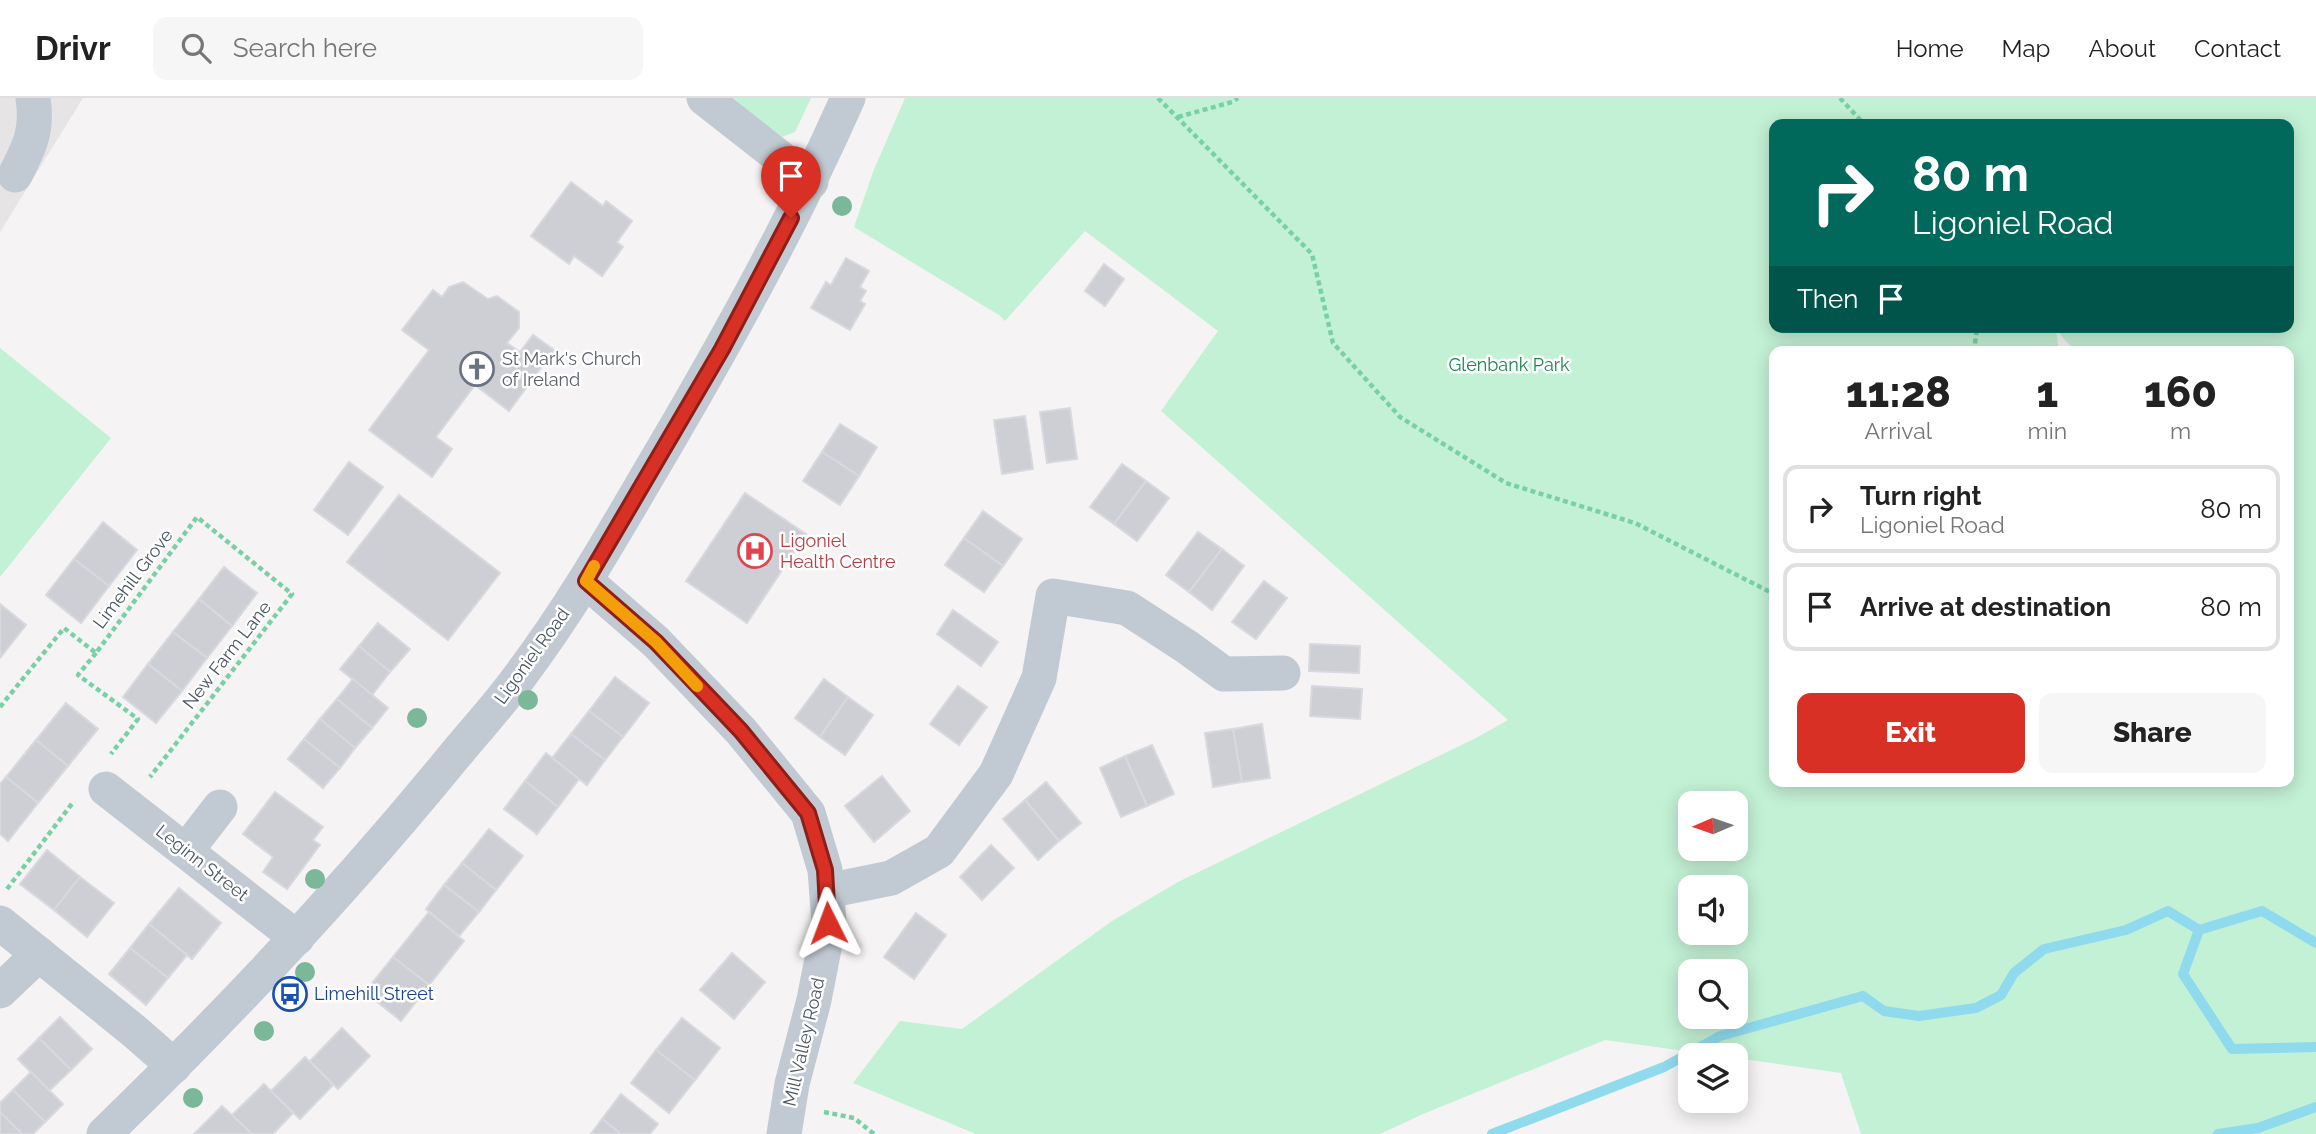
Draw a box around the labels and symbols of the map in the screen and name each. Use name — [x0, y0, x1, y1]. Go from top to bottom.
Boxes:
pin — [761, 146, 821, 218]
place label: St Mark's Church of Ireland — [502, 348, 641, 390]
church icon: St Mark's Church of Ireland — [458, 350, 496, 388]
park label: Glenbank Park — [1448, 354, 1570, 375]
street label: Limehill Grove — [88, 525, 177, 633]
place label: Ligoniel Health Centre — [780, 530, 896, 572]
hospital icon: Ligoniel Health Centre — [736, 532, 774, 570]
street label: New Farm Lane — [178, 596, 275, 713]
street label: Ligoniel Road — [490, 604, 573, 708]
north arrow — [1678, 791, 1748, 861]
street label: Leginn Street — [152, 820, 253, 905]
position arrow — [791, 886, 865, 960]
bus stop icon: Limehill Street — [271, 975, 309, 1013]
street label: Mill Valley Road — [779, 976, 828, 1108]
place label: Limehill Street — [314, 983, 434, 1004]

